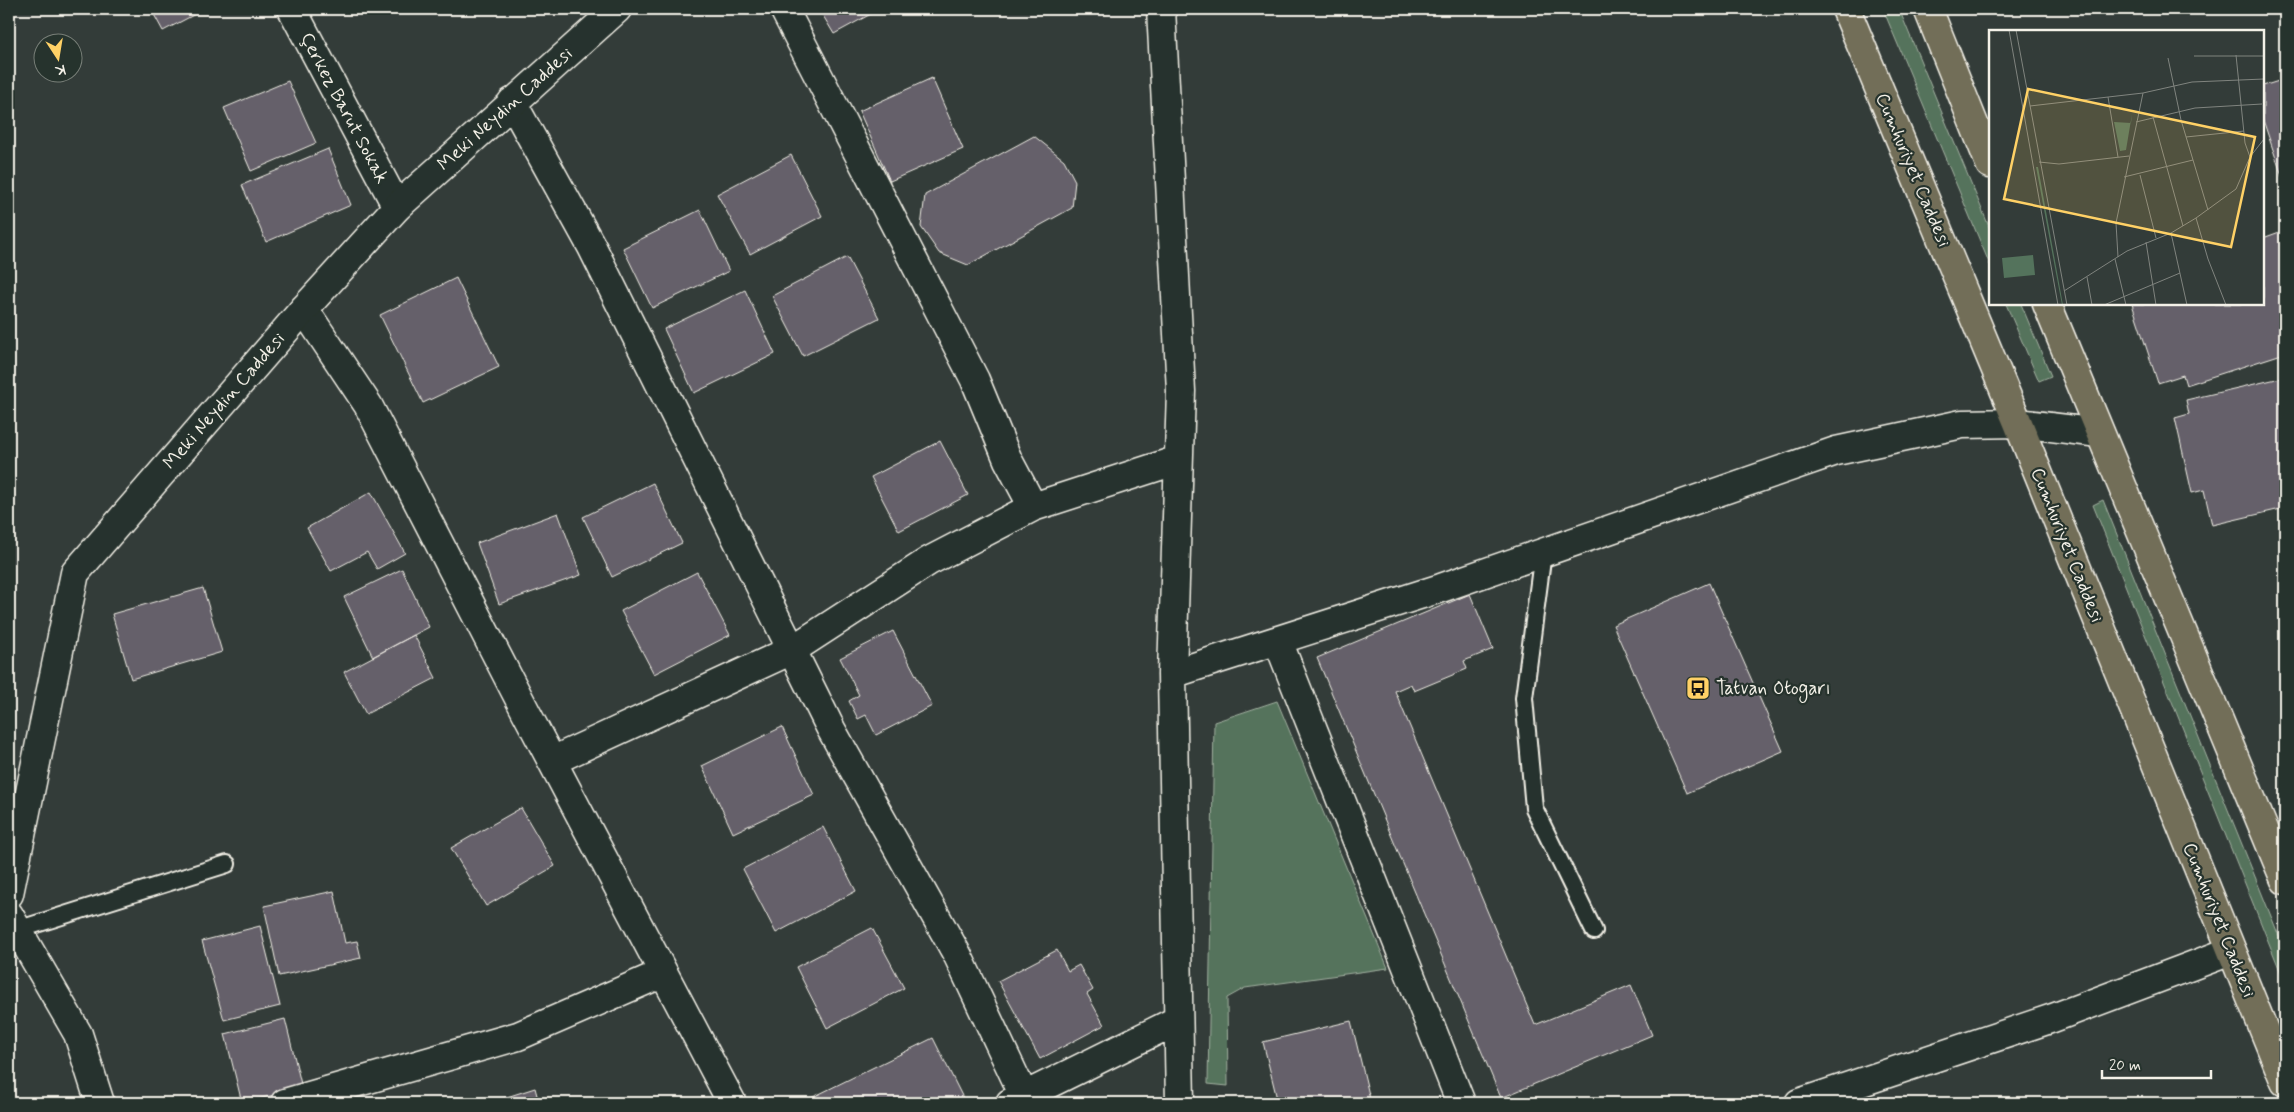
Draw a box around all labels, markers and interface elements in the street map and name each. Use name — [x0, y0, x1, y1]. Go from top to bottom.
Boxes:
street label: Çerkez Barut Sokak — [294, 28, 394, 188]
inset map — [1989, 30, 2264, 305]
north arrow — [32, 32, 82, 82]
street label: Meki Neydin Caddesi — [432, 41, 579, 177]
text: K — [53, 60, 67, 80]
street label: Cumhuriyet Caddesi — [1869, 89, 1957, 251]
street label: Meki Neydin Caddesi — [157, 327, 291, 476]
street label: Cumhuriyet Caddesi — [2025, 464, 2109, 626]
bus stop icon: Tatvan Otogarı — [1685, 675, 1711, 701]
place label: Tatvan Otogarı — [1716, 676, 1831, 703]
street label: Cumhuriyet Caddesi — [2177, 839, 2261, 1001]
scale bar — [2102, 1047, 2210, 1079]
text: 20 m — [2109, 1056, 2141, 1076]

